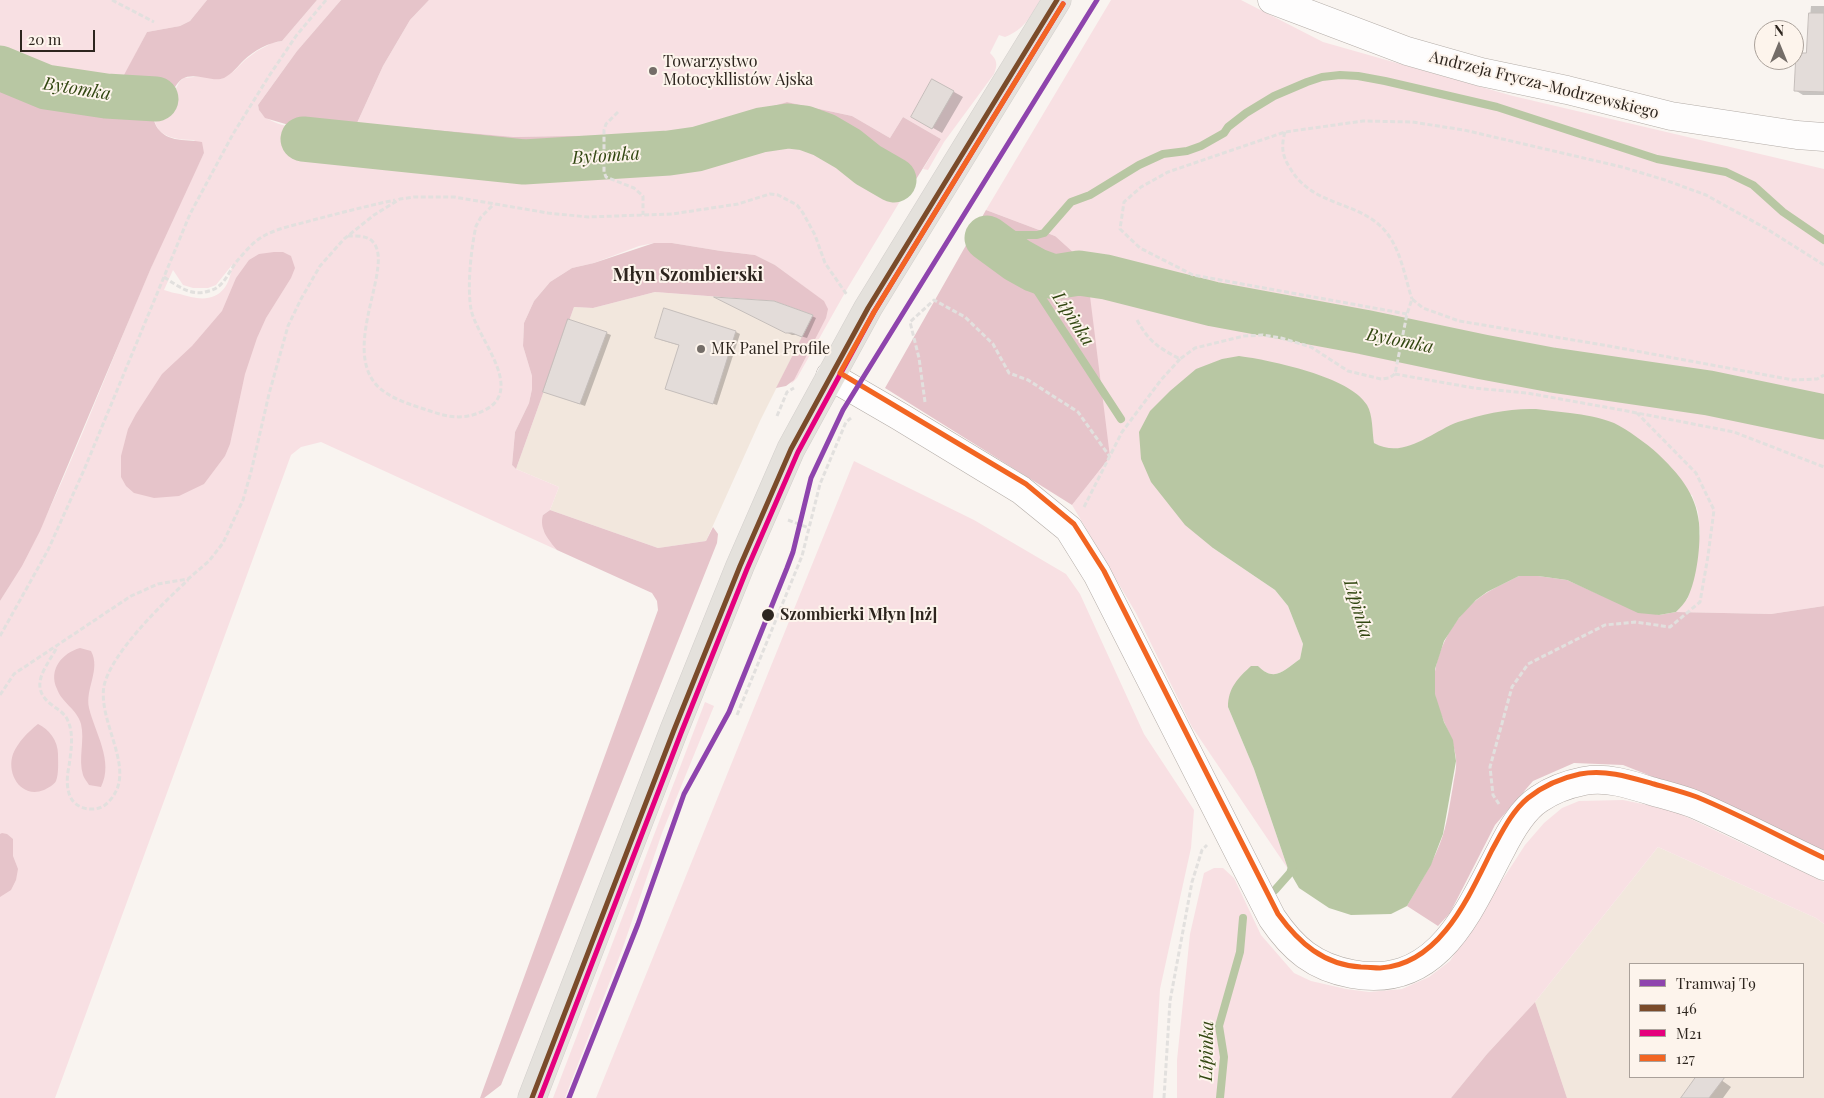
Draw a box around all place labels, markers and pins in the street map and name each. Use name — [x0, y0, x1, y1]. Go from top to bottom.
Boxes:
place label: Towarzystwo Motocykllistów Ajska — [663, 52, 813, 90]
marker: Towarzystwo Motocykllistów Ajska — [647, 65, 659, 77]
place label: MK Panel Profile — [711, 339, 830, 359]
marker: MK Panel Profile — [695, 343, 707, 355]
place label: Szombierki Młyn [nż] — [780, 605, 937, 625]
marker: Szombierki Młyn [nż] — [760, 607, 776, 623]

